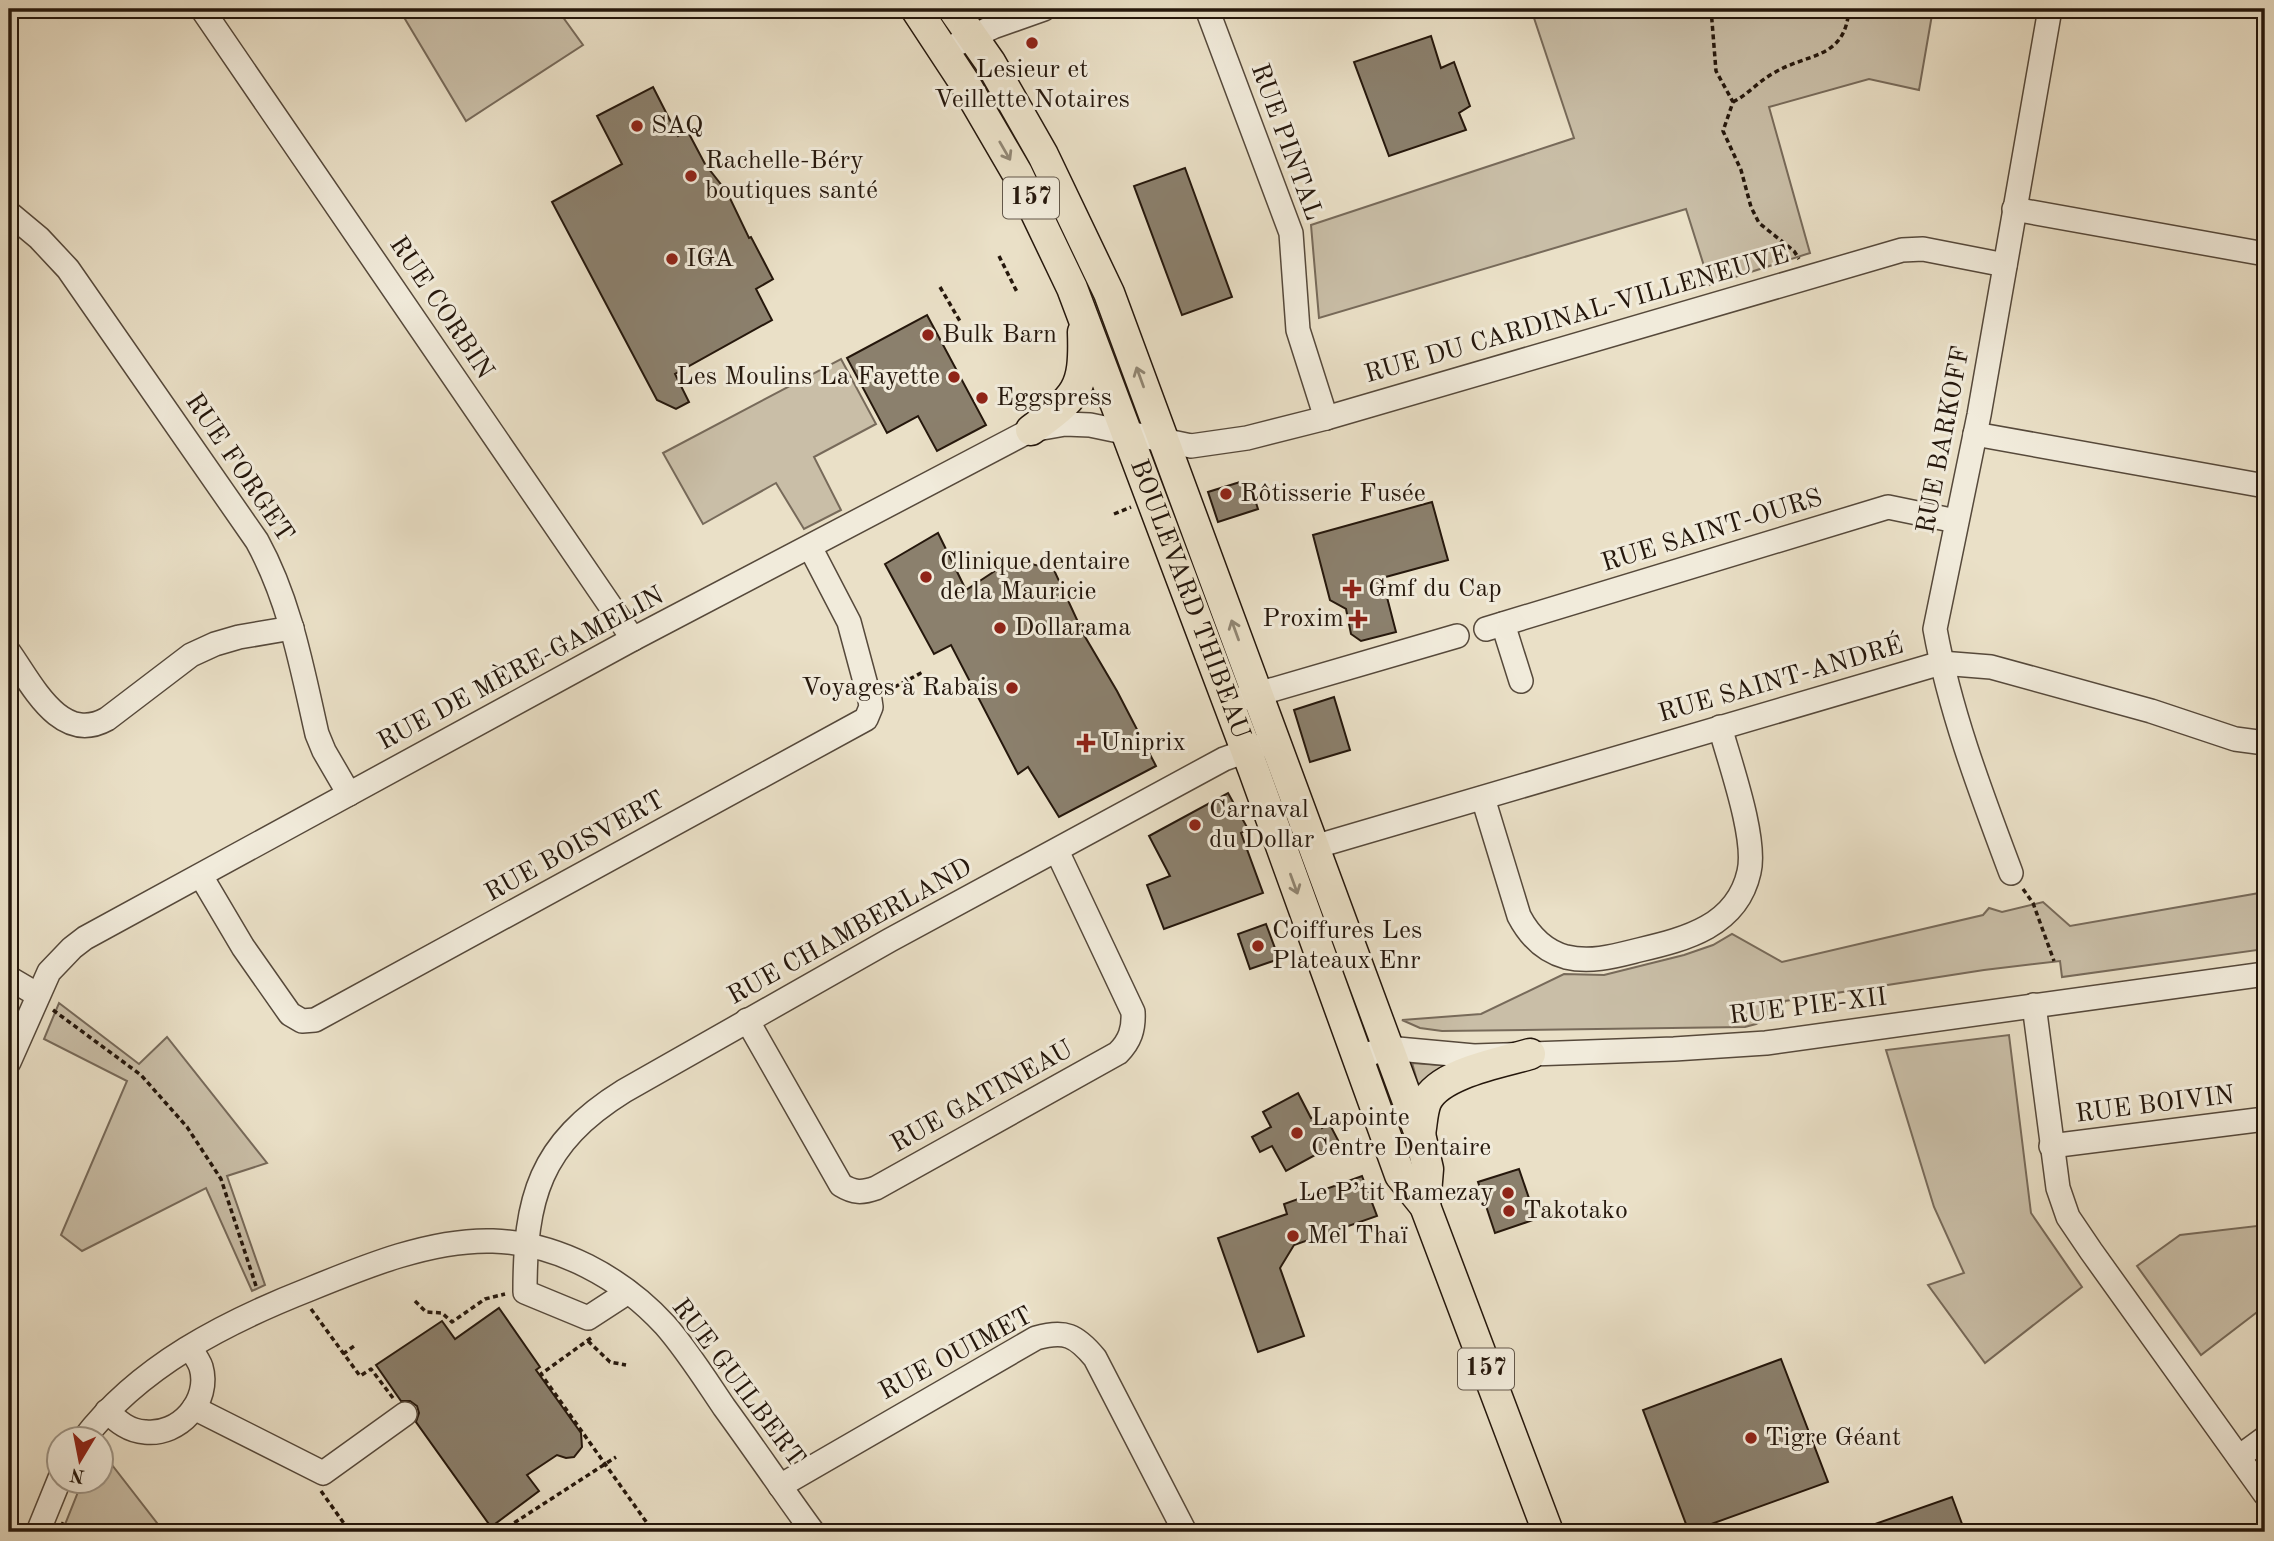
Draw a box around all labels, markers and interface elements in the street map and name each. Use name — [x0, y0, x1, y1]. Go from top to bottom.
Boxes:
marker: Lesieur et Veillette Notaires — [1024, 35, 1040, 51]
place label: Lesieur et Veillette Notaires — [934, 57, 1130, 113]
street label: RUE PINTAL — [1246, 60, 1326, 224]
place label: SAQ — [651, 113, 703, 139]
marker: SAQ — [629, 118, 645, 134]
one-way arrow — [998, 141, 1012, 161]
place label: Rachelle-Béry boutiques santé — [705, 148, 878, 204]
marker: Rachelle-Béry boutiques santé — [683, 168, 699, 184]
road number: 157 — [1003, 178, 1059, 218]
street label: RUE CORBIN — [384, 232, 498, 384]
street label: RUE DU CARDINAL-VILLENEUVE — [1362, 242, 1792, 388]
place label: IGA — [686, 246, 734, 272]
marker: IGA — [664, 251, 680, 267]
place label: Bulk Barn — [942, 322, 1057, 348]
marker: Bulk Barn — [920, 327, 936, 343]
street label: RUE BARKOFF — [1913, 344, 1975, 536]
place label: Les Moulins La Fayette — [676, 364, 940, 390]
one-way arrow — [1133, 366, 1145, 388]
marker: Les Moulins La Fayette — [946, 369, 962, 385]
place label: Eggspress — [996, 385, 1112, 411]
street label: RUE FORGET — [180, 389, 298, 547]
marker: Eggspress — [974, 390, 990, 406]
street label: BOULEVARD THIBEAU — [1125, 456, 1254, 743]
place label: Rôtisserie Fusée — [1240, 481, 1426, 507]
street label: RUE SAINT-OURS — [1598, 485, 1826, 577]
marker: Rôtisserie Fusée — [1218, 486, 1234, 502]
place label: Clinique dentaire de la Mauricie — [940, 549, 1130, 605]
marker: Clinique dentaire de la Mauricie — [918, 569, 934, 585]
place label: Gmf du Cap — [1368, 576, 1502, 602]
street label: RUE DE MÈRE-GAMELIN — [372, 579, 668, 756]
marker: Gmf du Cap — [1342, 579, 1362, 599]
place label: Proxim — [1262, 606, 1344, 632]
marker: Proxim — [1350, 611, 1366, 627]
place label: Dollarama — [1014, 615, 1131, 641]
one-way arrow — [1228, 619, 1240, 641]
marker: Dollarama — [992, 620, 1008, 636]
street label: RUE SAINT-ANDRÉ — [1654, 629, 1907, 727]
place label: Voyages à Rabais — [801, 675, 998, 701]
marker: Voyages à Rabais — [1004, 680, 1020, 696]
place label: Uniprix — [1100, 730, 1186, 756]
marker: Uniprix — [1078, 735, 1094, 751]
street label: RUE BOISVERT — [481, 787, 669, 907]
place label: Carnaval du Dollar — [1209, 797, 1315, 853]
marker: Carnaval du Dollar — [1187, 817, 1203, 833]
street label: RUE CHAMBERLAND — [724, 854, 976, 1010]
one-way arrow — [1289, 873, 1301, 895]
place label: Coiffures Les Plateaux Enr — [1272, 918, 1422, 974]
marker: Coiffures Les Plateaux Enr — [1250, 938, 1266, 954]
street label: RUE PIE-XII — [1728, 984, 1888, 1030]
street label: RUE GATINEAU — [887, 1036, 1077, 1158]
street label: RUE BOIVIN — [2074, 1082, 2236, 1128]
place label: Lapointe Centre Dentaire — [1311, 1105, 1491, 1161]
marker: Lapointe Centre Dentaire — [1289, 1125, 1305, 1141]
place label: Le P’tit Ramezay — [1298, 1180, 1494, 1206]
marker: Le P’tit Ramezay — [1500, 1185, 1516, 1201]
place label: Takotako — [1523, 1198, 1628, 1224]
marker: Takotako — [1501, 1203, 1517, 1219]
place label: Mel Thaï — [1307, 1223, 1409, 1249]
marker: Mel Thaï — [1285, 1228, 1301, 1244]
street label: RUE GUILBERT — [667, 1294, 809, 1472]
street label: RUE OUIMET — [875, 1303, 1037, 1405]
road number: 157 — [1458, 1349, 1514, 1390]
place label: Tigre Géant — [1765, 1425, 1901, 1451]
north arrow — [46, 1426, 116, 1496]
marker: Tigre Géant — [1743, 1430, 1759, 1446]
text: N — [68, 1464, 86, 1485]

